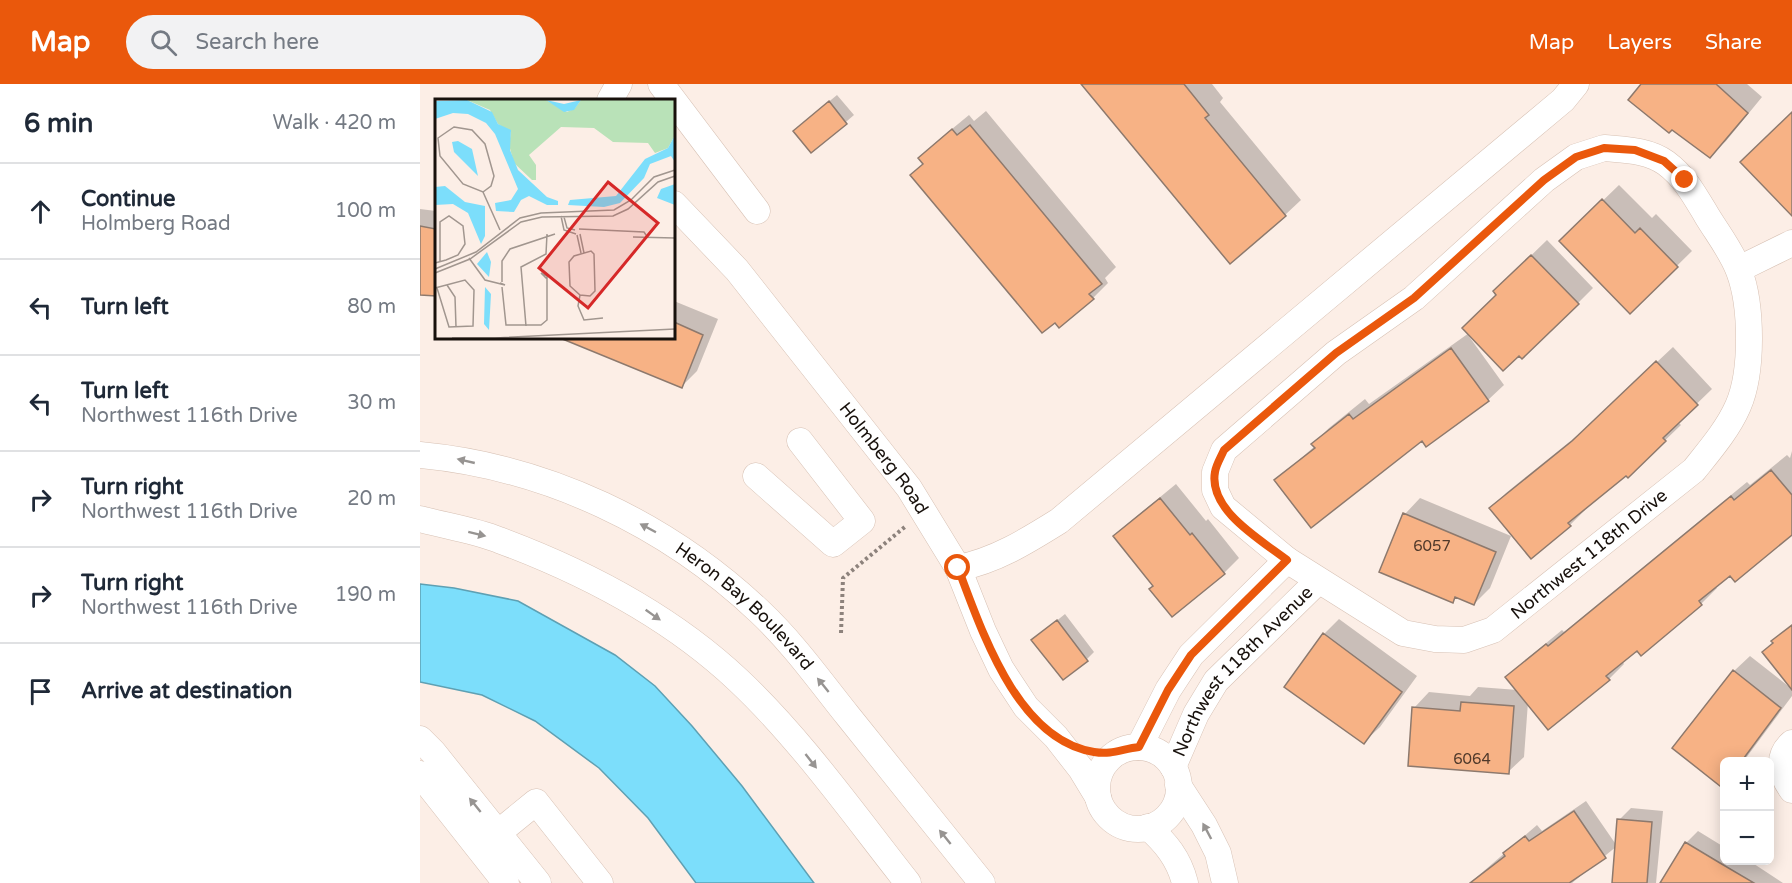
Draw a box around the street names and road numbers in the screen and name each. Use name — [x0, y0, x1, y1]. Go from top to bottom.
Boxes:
street label: Holmberg Road — [835, 398, 933, 518]
street label: Northwest 118th Drive — [1506, 484, 1672, 624]
street label: Heron Bay Boulevard — [671, 537, 818, 674]
street label: Northwest 118th Avenue — [1168, 581, 1317, 760]

